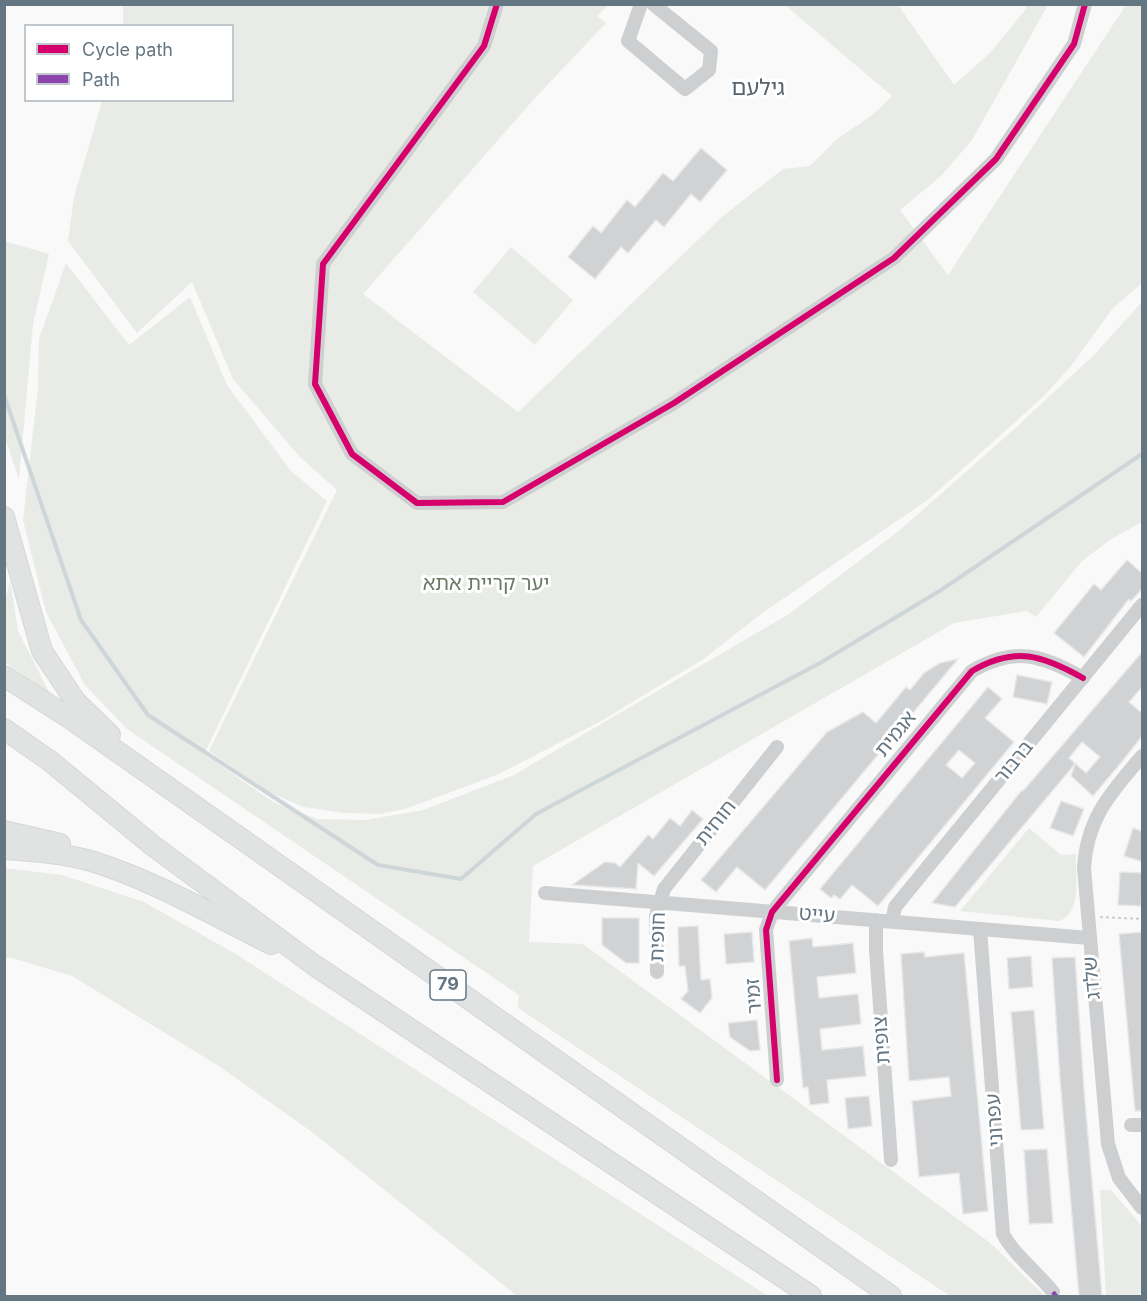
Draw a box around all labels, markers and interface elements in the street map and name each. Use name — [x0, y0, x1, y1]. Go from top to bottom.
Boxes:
legend — [24, 24, 234, 102]
text: Cycle path — [82, 39, 173, 60]
text: Path — [82, 69, 120, 90]
district label: גילעם — [731, 75, 785, 101]
park label: יער קריית אתא — [423, 572, 549, 596]
street label: אגמית — [870, 706, 922, 762]
street label: ברבור — [989, 736, 1039, 788]
street label: חוחית — [690, 795, 742, 851]
street label: עייט — [798, 901, 836, 929]
street label: חופית — [645, 912, 671, 962]
street label: שלדג — [1078, 955, 1106, 1001]
road number: 79 — [430, 970, 466, 1000]
street label: זמיר — [741, 977, 767, 1015]
street label: צופית — [868, 1015, 896, 1065]
street label: עפרוני — [981, 1092, 1009, 1148]

